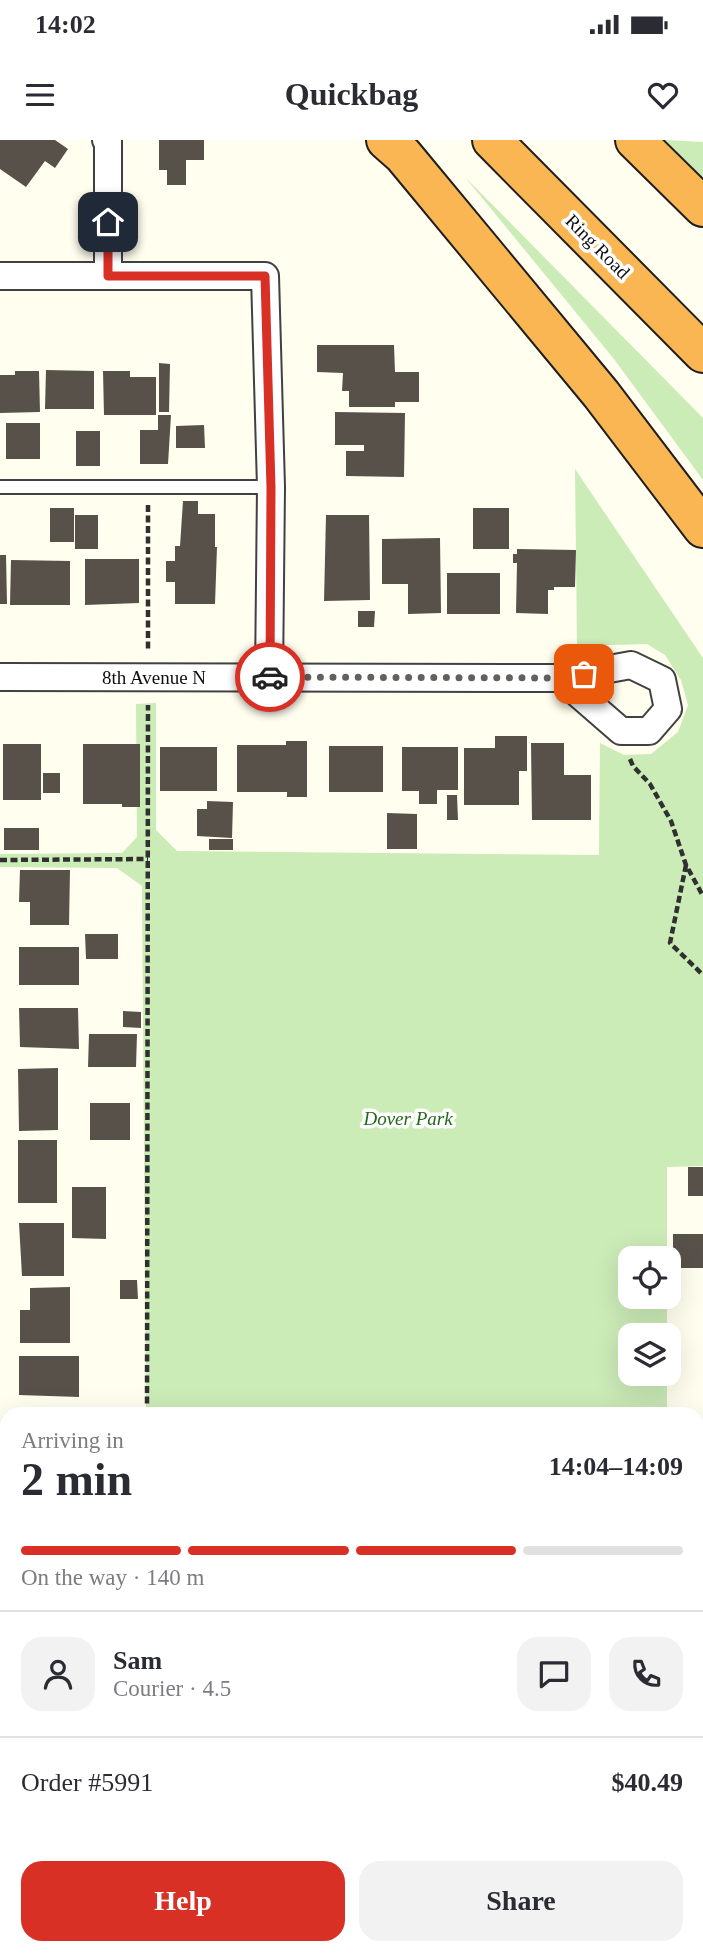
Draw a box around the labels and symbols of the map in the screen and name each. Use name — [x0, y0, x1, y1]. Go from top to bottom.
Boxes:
pin — [78, 192, 138, 252]
street label: Ring Road — [561, 210, 634, 283]
courier — [235, 642, 305, 712]
pin — [554, 644, 614, 704]
street label: 8th Avenue N — [102, 667, 206, 688]
park label: Dover Park — [362, 1108, 453, 1129]

